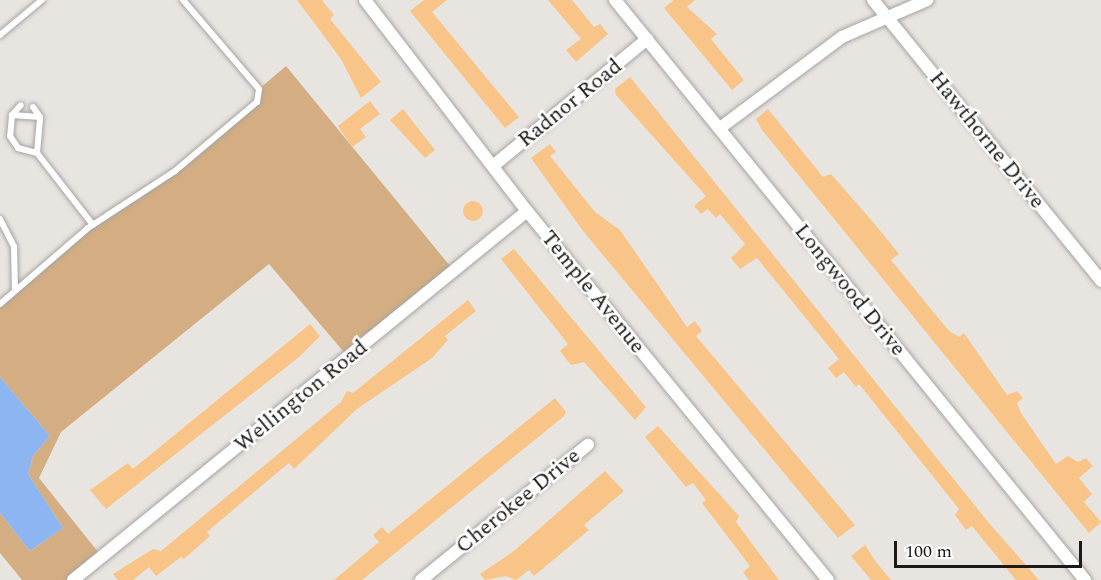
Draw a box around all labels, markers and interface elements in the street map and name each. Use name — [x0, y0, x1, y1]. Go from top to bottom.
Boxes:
street label: Radnor Road — [513, 53, 627, 153]
street label: Hawthorne Drive — [924, 66, 1050, 214]
street label: Longwood Drive — [789, 218, 911, 362]
street label: Temple Avenue — [535, 225, 651, 359]
street label: Wellington Road — [229, 334, 373, 458]
street label: Cherokee Drive — [450, 443, 586, 559]
scale bar — [897, 529, 1084, 567]
text: 100 m — [905, 538, 952, 565]

